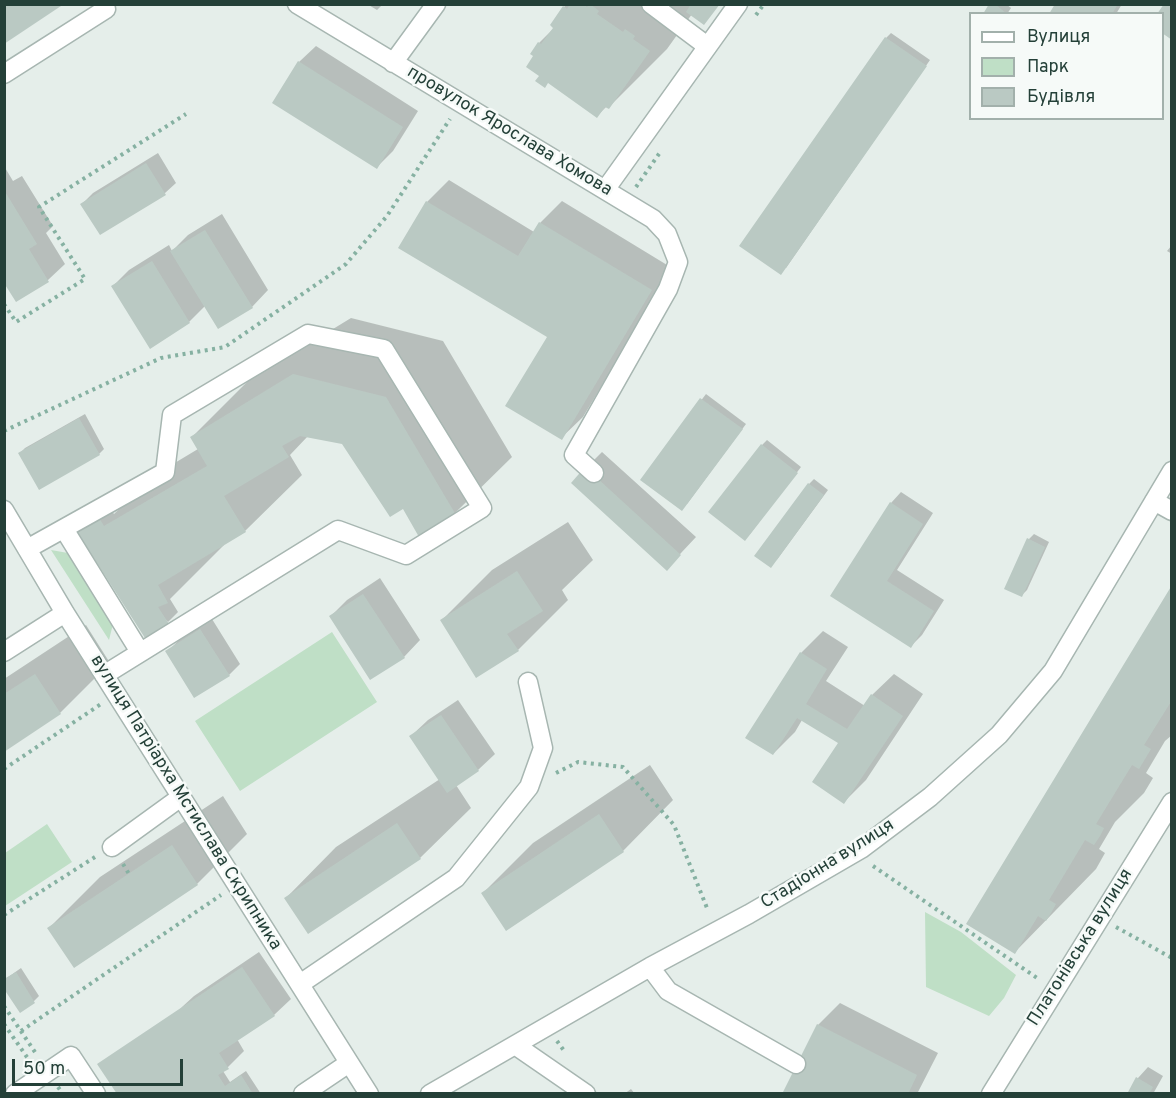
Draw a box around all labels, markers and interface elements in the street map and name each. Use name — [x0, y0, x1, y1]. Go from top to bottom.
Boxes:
legend — [969, 12, 1164, 120]
text: Вулиця — [1027, 26, 1090, 49]
text: Парк — [1027, 56, 1069, 79]
street label: провулок Ярослава Хомова — [403, 62, 615, 202]
text: Будівля — [1027, 86, 1095, 109]
street label: вулиця Патріарха Мстислава Скрипника — [85, 651, 285, 955]
street label: Стадіонна вулиця — [757, 815, 899, 915]
street label: Платонівська вулиця — [1024, 865, 1138, 1031]
scale bar — [15, 1047, 186, 1085]
text: 50 m — [23, 1058, 65, 1081]

